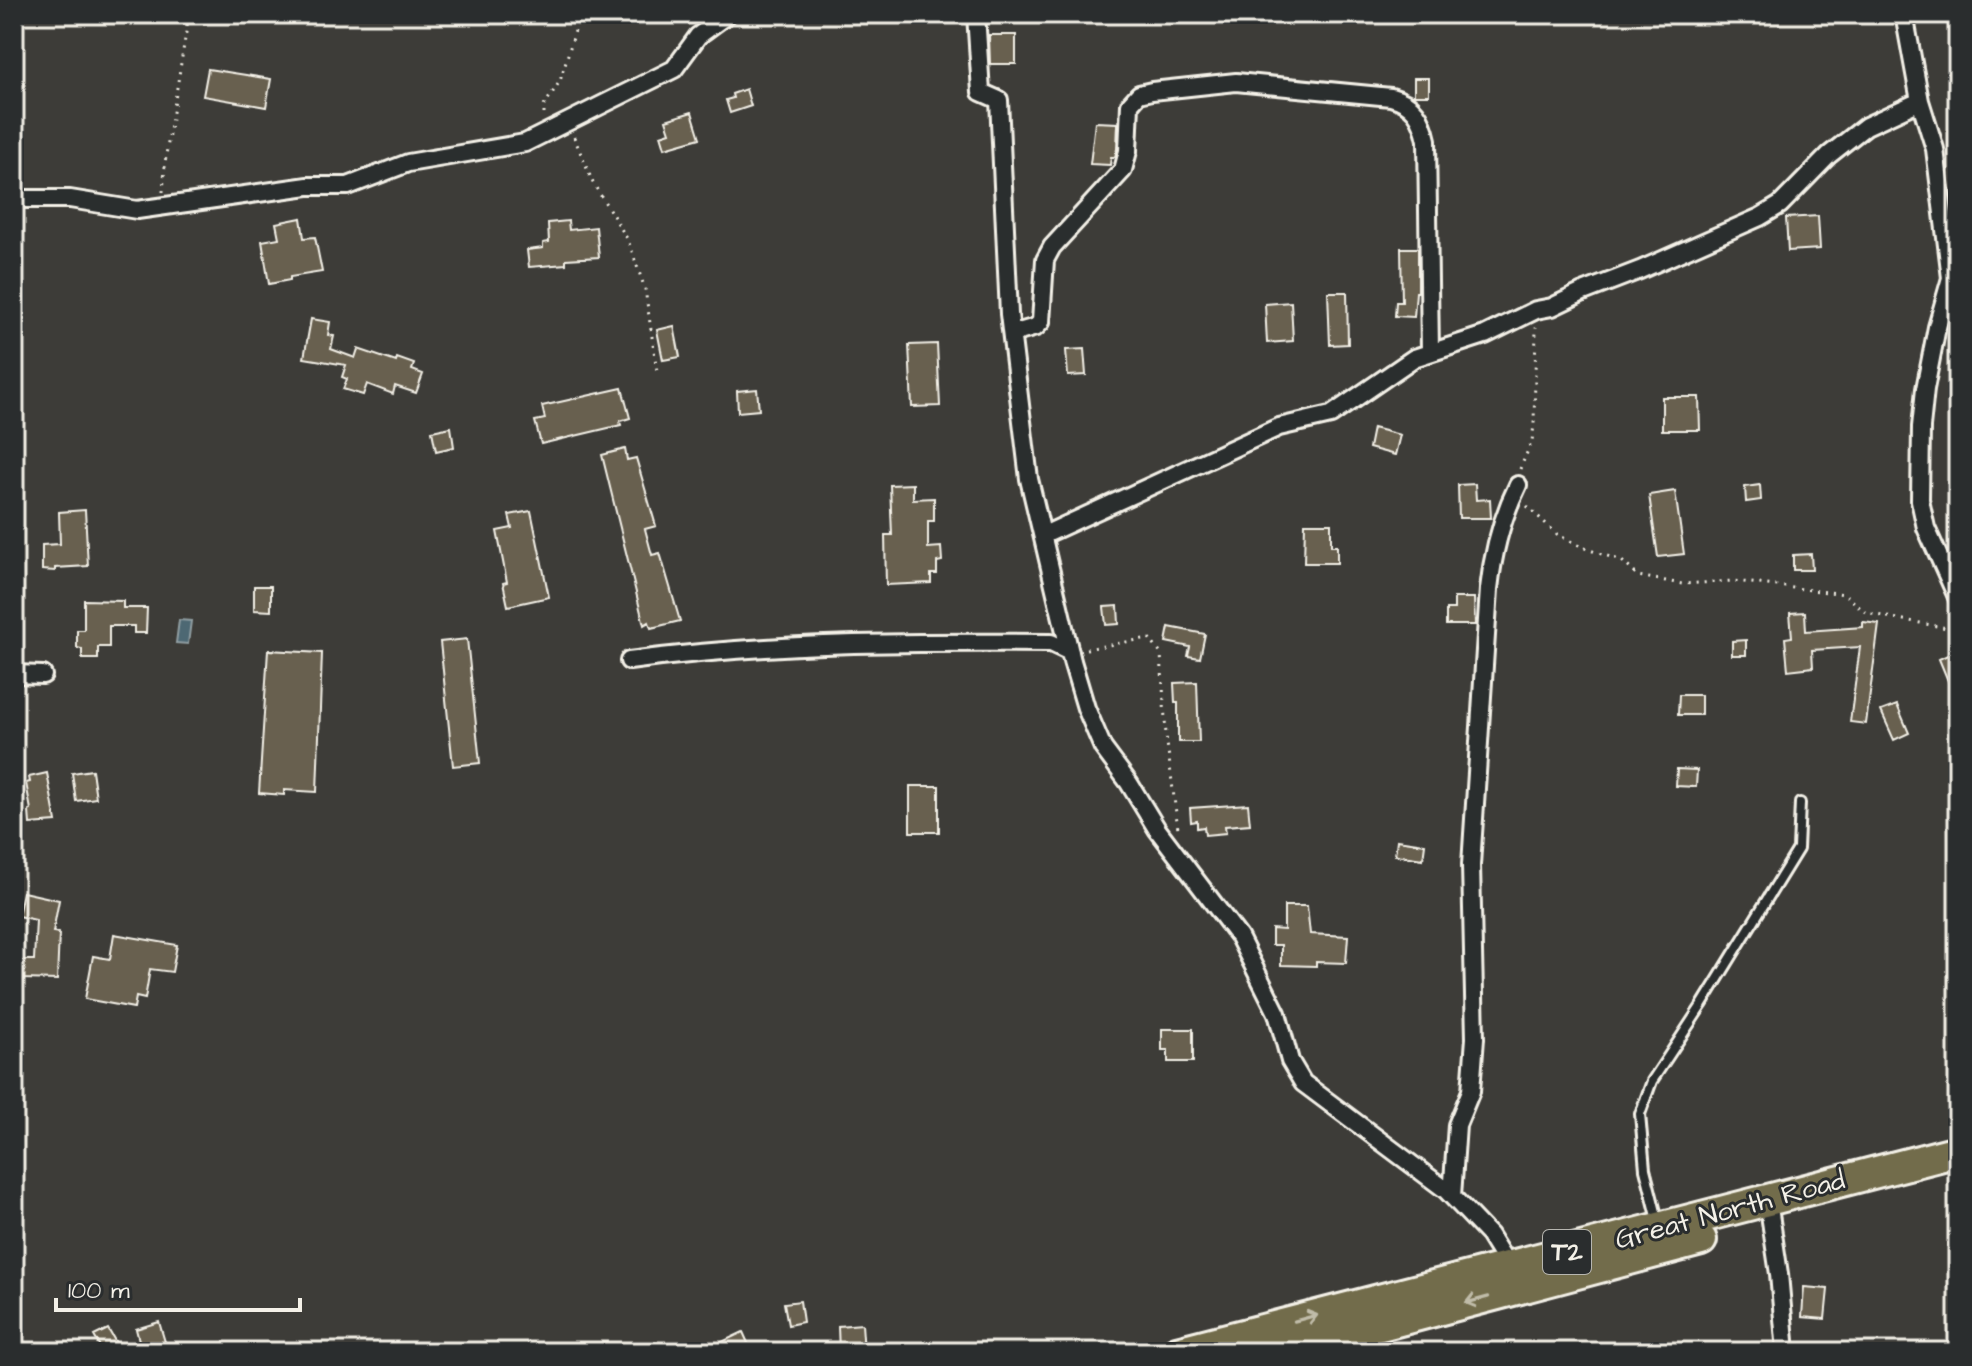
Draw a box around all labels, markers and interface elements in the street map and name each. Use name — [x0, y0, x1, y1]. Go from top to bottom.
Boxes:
street label: Great North Road — [1611, 1161, 1849, 1259]
road number: T2 — [1543, 1230, 1591, 1274]
scale bar — [56, 1262, 300, 1312]
text: 100 m — [68, 1274, 130, 1308]
one-way arrow — [1464, 1293, 1490, 1308]
one-way arrow — [1293, 1310, 1319, 1325]

